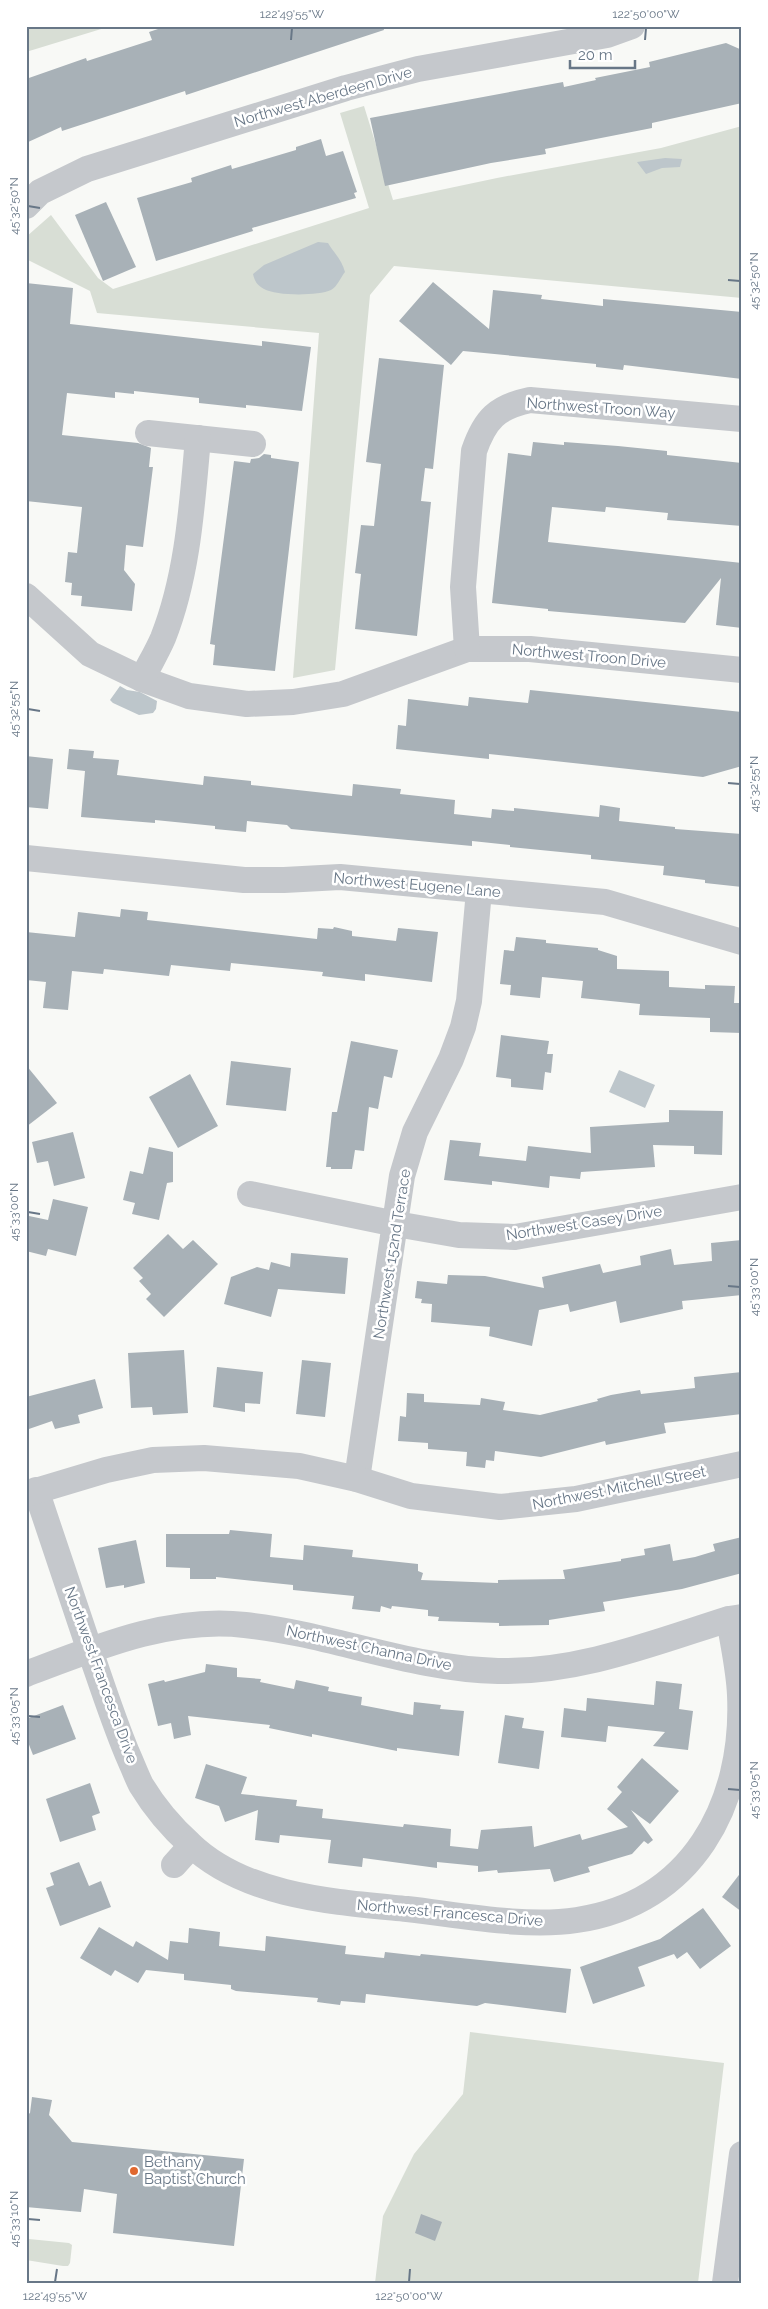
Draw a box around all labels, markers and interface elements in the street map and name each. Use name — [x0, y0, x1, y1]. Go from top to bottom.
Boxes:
text: 122°49'55"W — [260, 7, 325, 21]
text: 122°50'00"W — [612, 7, 680, 21]
scale bar — [570, 38, 636, 70]
text: 20 m — [578, 46, 613, 64]
street label: Northwest Aberdeen Drive — [232, 63, 414, 131]
text: 45°32'50"N — [7, 177, 21, 235]
text: 45°32'50"N — [747, 252, 761, 310]
street label: Northwest Troon Way — [526, 394, 676, 422]
street label: Northwest Troon Drive — [511, 640, 667, 672]
text: 45°32'55"N — [7, 681, 21, 737]
text: 45°32'55"N — [747, 756, 761, 812]
street label: Northwest Eugene Lane — [333, 869, 502, 901]
street label: Northwest 152nd Terrace — [370, 1168, 414, 1340]
text: 45°33'00"N — [7, 1183, 21, 1241]
street label: Northwest Casey Drive — [505, 1202, 663, 1244]
text: 45°33'00"N — [747, 1258, 761, 1316]
street label: Northwest Mitchell Street — [531, 1462, 707, 1514]
street label: Northwest Francesca Drive — [61, 1584, 141, 1766]
street label: Northwest Channa Drive — [285, 1622, 453, 1674]
text: 45°33'05"N — [7, 1687, 21, 1745]
text: 45°33'05"N — [747, 1761, 761, 1819]
street label: Northwest Francesca Drive — [356, 1896, 544, 1930]
place label: Bethany Baptist Church — [144, 2153, 246, 2188]
marker: Bethany Baptist Church — [128, 2165, 140, 2177]
text: 45°33'10"N — [7, 2191, 21, 2247]
text: 122°49'55"W — [23, 2289, 88, 2303]
text: 122°50'00"W — [375, 2289, 443, 2303]

